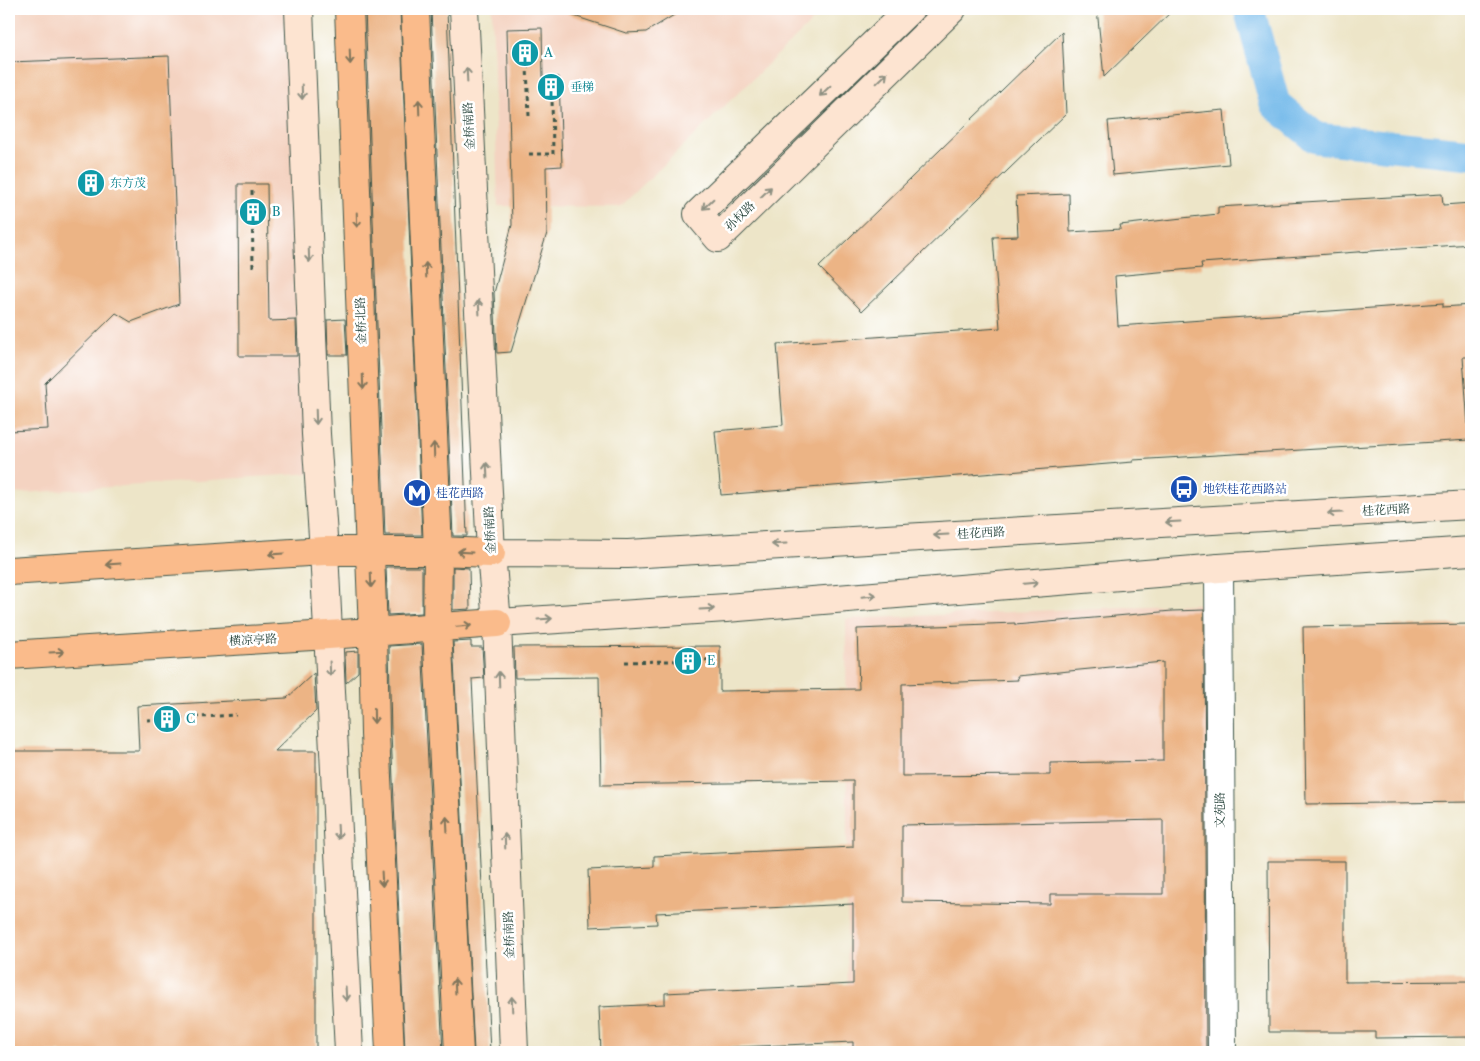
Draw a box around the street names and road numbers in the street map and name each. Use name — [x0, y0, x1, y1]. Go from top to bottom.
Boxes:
street label: 金桥南路 — [460, 102, 477, 150]
street label: 孙权路 — [721, 198, 758, 234]
street label: 金桥北路 — [352, 297, 369, 345]
street label: 桂花西路 — [1362, 501, 1410, 518]
street label: 金桥南路 — [481, 506, 498, 554]
street label: 桂花西路 — [957, 524, 1005, 541]
street label: 横凉亭路 — [229, 631, 277, 648]
street label: 文苑路 — [1212, 792, 1227, 828]
street label: 金桥南路 — [500, 911, 517, 959]

